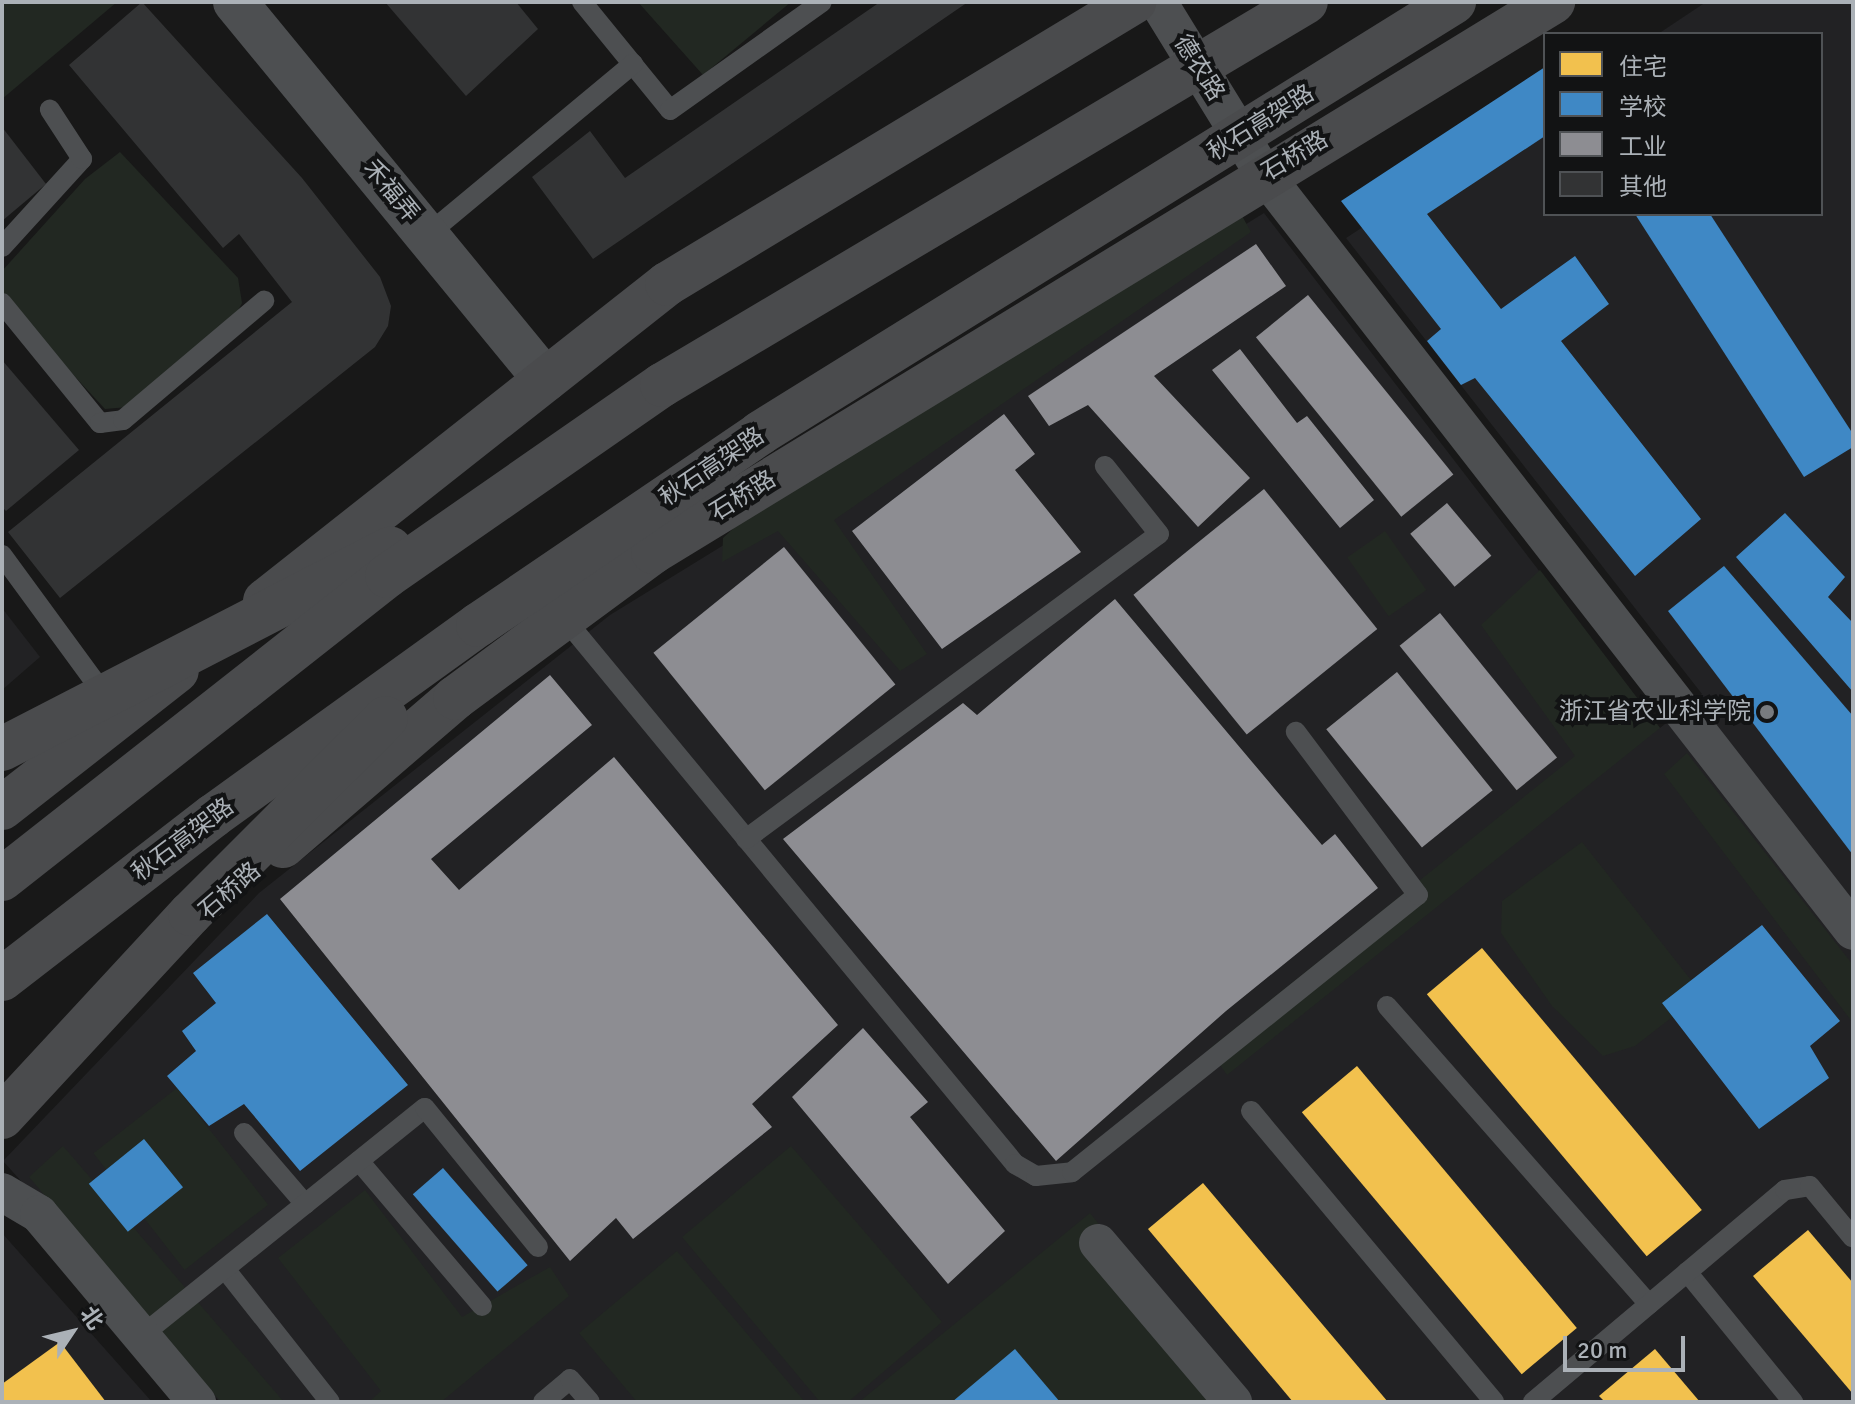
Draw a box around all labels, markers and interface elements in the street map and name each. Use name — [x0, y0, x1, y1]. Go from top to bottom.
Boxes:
street label: 德农路 — [1168, 30, 1230, 106]
legend — [1543, 32, 1823, 216]
text: 住宅 — [1619, 52, 1667, 82]
street label: 秋石高架路 — [1202, 79, 1320, 167]
text: 学校 — [1619, 92, 1667, 122]
street label: 石桥路 — [1257, 125, 1333, 187]
text: 工业 — [1619, 132, 1667, 162]
street label: 禾福弄 — [357, 154, 425, 228]
text: 其他 — [1619, 172, 1667, 202]
street label: 秋石高架路 — [654, 422, 770, 512]
street label: 石桥路 — [705, 465, 781, 527]
place label: 浙江省农业科学院 — [1559, 698, 1751, 726]
marker: 浙江省农业科学院 — [1758, 703, 1776, 721]
street label: 秋石高架路 — [126, 792, 240, 888]
street label: 石桥路 — [193, 857, 267, 925]
north arrow — [32, 1292, 112, 1372]
text: 北 — [75, 1301, 109, 1335]
scale bar — [1567, 1320, 1689, 1370]
text: 20 m — [1577, 1335, 1627, 1365]

